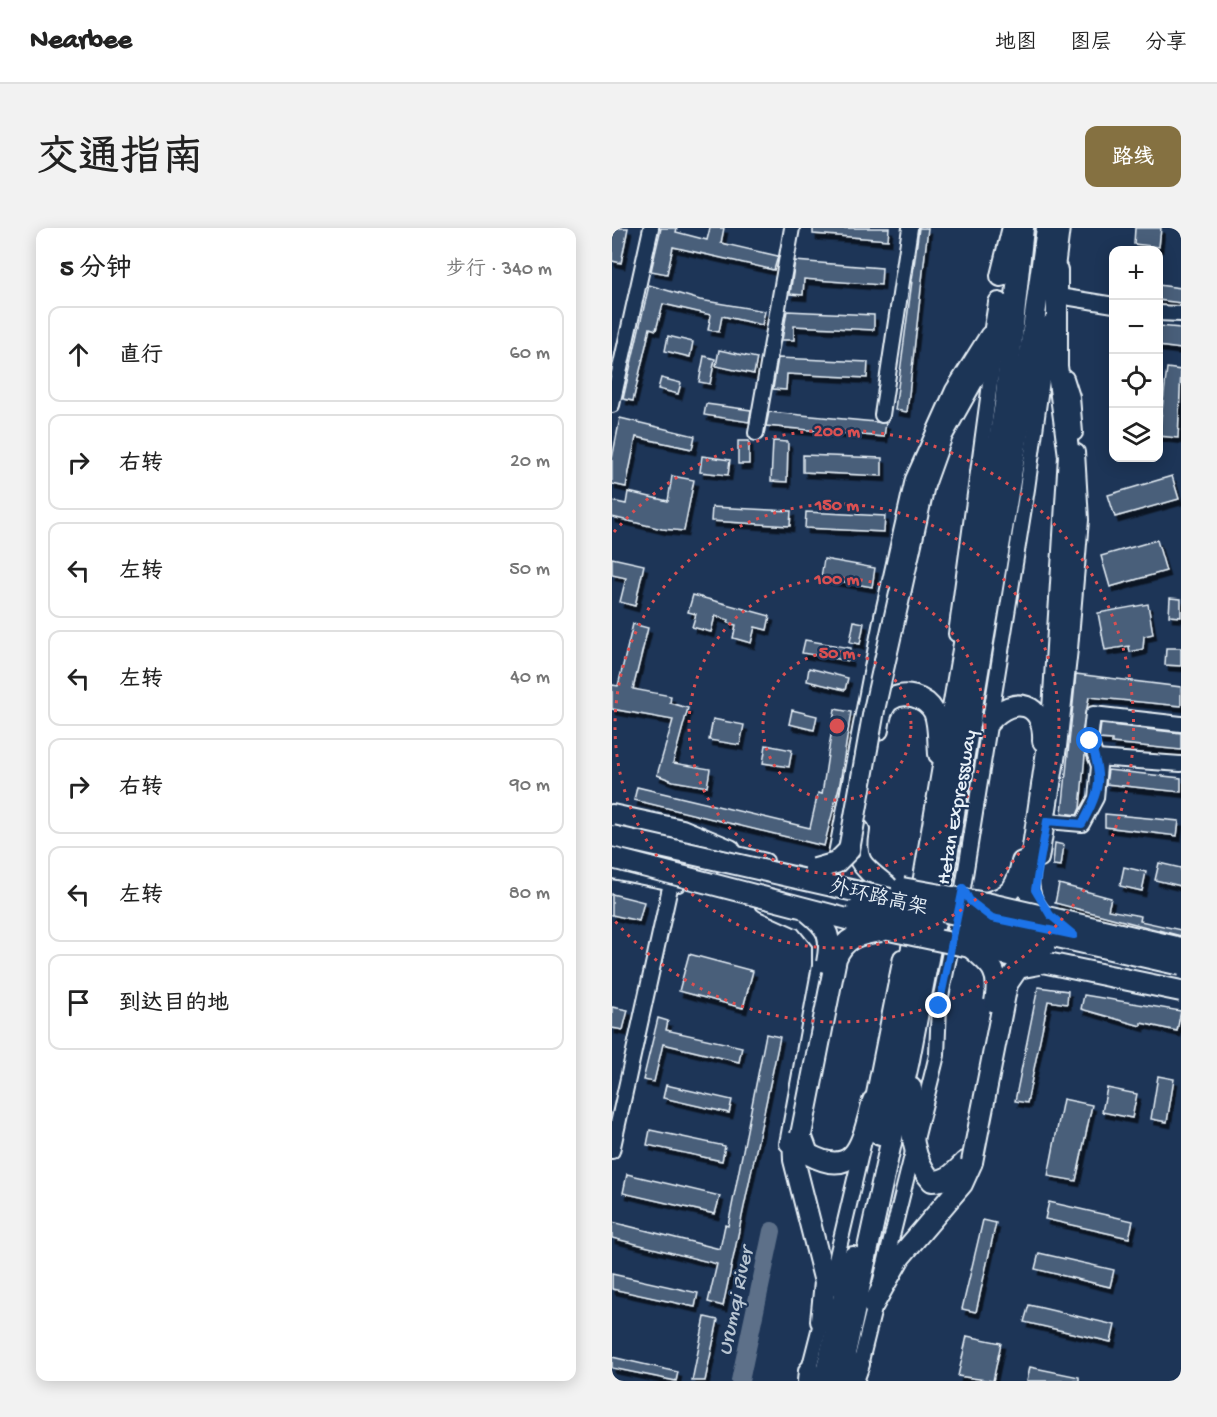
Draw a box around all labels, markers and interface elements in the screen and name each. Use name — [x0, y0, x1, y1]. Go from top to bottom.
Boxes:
text: Nearbee — [30, 25, 132, 58]
text: 地图 — [995, 32, 1037, 57]
text: 图层 — [1070, 32, 1112, 57]
text: 分享 — [1145, 32, 1187, 57]
button: 路线 — [1085, 126, 1181, 187]
text: 交通指南 — [36, 137, 204, 186]
map controls — [1109, 246, 1163, 462]
button: + — [1109, 246, 1163, 300]
text: 5 分钟 — [60, 255, 132, 286]
text: 步行 · 340 m — [446, 259, 552, 282]
button: − — [1109, 300, 1163, 354]
icon: ahead — [62, 338, 95, 371]
text: 60 m — [510, 343, 550, 366]
text: 直行 — [119, 344, 163, 370]
button: locate — [1109, 354, 1163, 408]
button: layers — [1109, 408, 1163, 462]
text: 200 m — [814, 422, 860, 443]
icon: right — [62, 446, 95, 479]
text: 20 m — [510, 451, 550, 474]
text: 右转 — [119, 452, 163, 478]
text: 150 m — [814, 496, 859, 517]
icon: left — [62, 554, 95, 587]
text: 50 m — [509, 559, 550, 582]
text: 左转 — [119, 560, 163, 586]
text: 100 m — [814, 570, 860, 591]
text: 50 m — [819, 644, 856, 665]
icon: left — [62, 662, 95, 695]
text: 40 m — [510, 667, 550, 690]
text: 左转 — [119, 668, 163, 694]
centre of rings — [827, 716, 847, 736]
route start — [1076, 727, 1102, 753]
street label: Hetan Expressway — [934, 728, 983, 887]
icon: right — [62, 770, 95, 803]
text: 90 m — [510, 775, 550, 798]
text: 右转 — [119, 776, 163, 802]
street label: 外环路高架 — [827, 875, 930, 922]
icon: left — [62, 878, 95, 911]
text: 80 m — [509, 883, 550, 906]
text: 左转 — [119, 884, 163, 910]
icon: arrive — [62, 986, 95, 1019]
text: 到达目的地 — [119, 992, 229, 1018]
route end — [925, 992, 951, 1018]
water label: Urumqi River — [714, 1241, 762, 1358]

